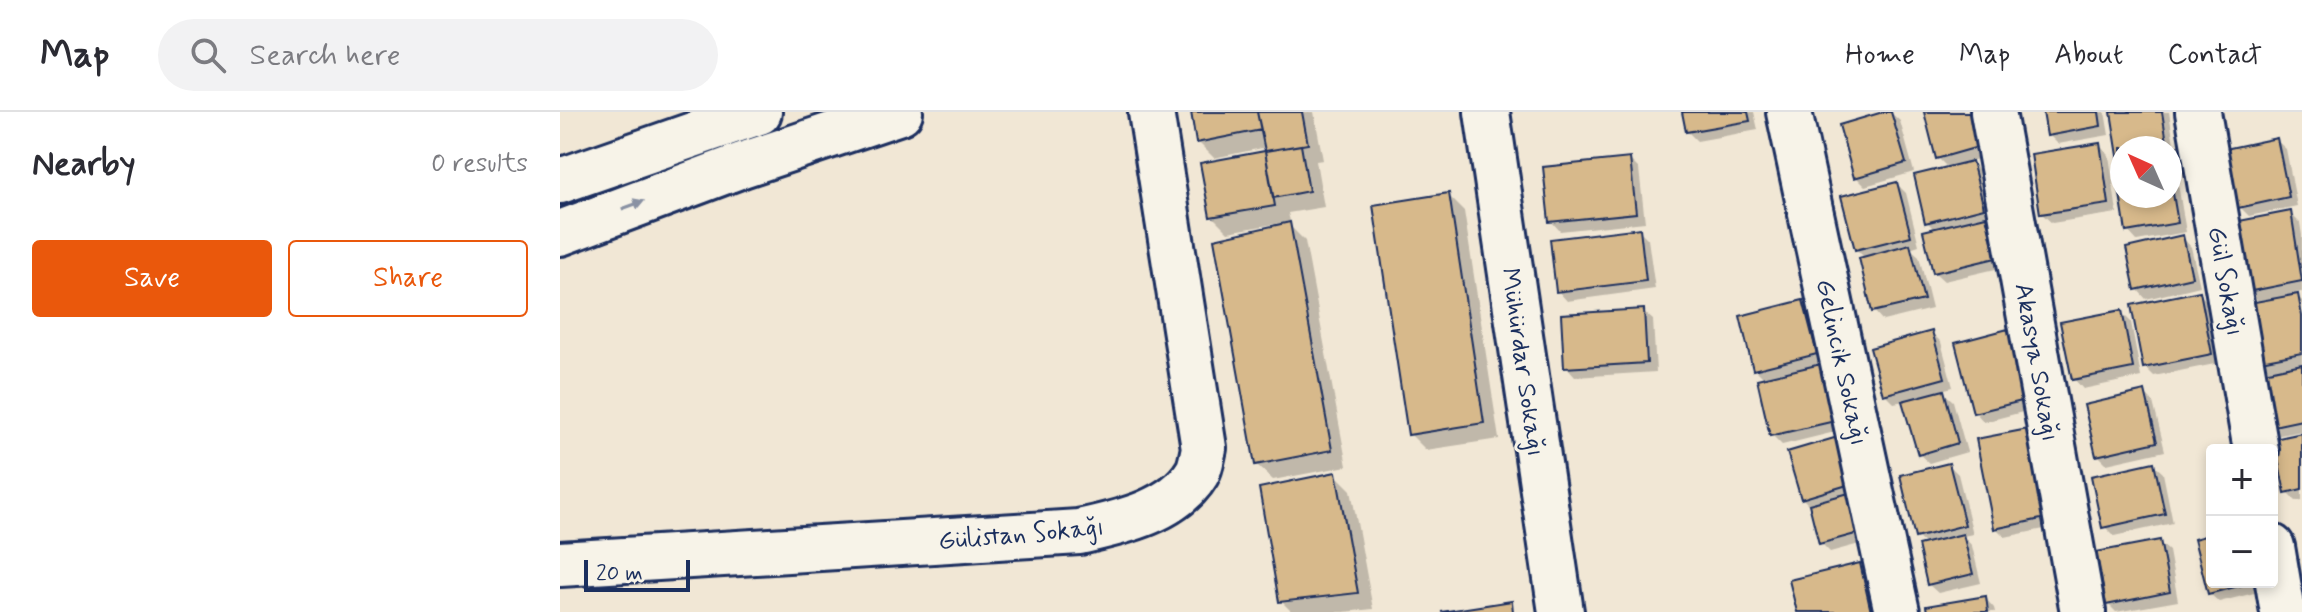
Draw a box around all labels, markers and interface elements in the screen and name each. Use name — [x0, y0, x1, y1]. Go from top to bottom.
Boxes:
search box — [158, 19, 718, 91]
text: Map — [40, 31, 110, 80]
icon: search — [186, 33, 230, 77]
text: Search here — [250, 36, 401, 75]
text: Home — [1845, 37, 1915, 74]
text: Map — [1959, 37, 2010, 74]
text: About — [2054, 37, 2123, 74]
text: Contact — [2167, 37, 2262, 74]
north arrow — [2110, 136, 2182, 208]
text: Nearby — [32, 142, 136, 187]
text: 0 results — [431, 147, 528, 181]
one-way arrow — [621, 198, 645, 211]
street label: Gül Sokağı — [2199, 224, 2251, 339]
button: Save — [32, 240, 272, 317]
button: Share — [288, 240, 528, 317]
street label: Mühürdar Sokağı — [1492, 266, 1552, 459]
street label: Gelincik Sokağı — [1807, 276, 1875, 449]
street label: Akasya Sokağı — [2005, 280, 2067, 444]
map controls — [2206, 444, 2278, 588]
button: + — [2206, 444, 2278, 516]
street label: Gülistan Sokağı — [937, 511, 1105, 559]
button: − — [2206, 516, 2278, 588]
scale bar — [584, 556, 690, 592]
text: 20 m — [596, 560, 643, 588]

